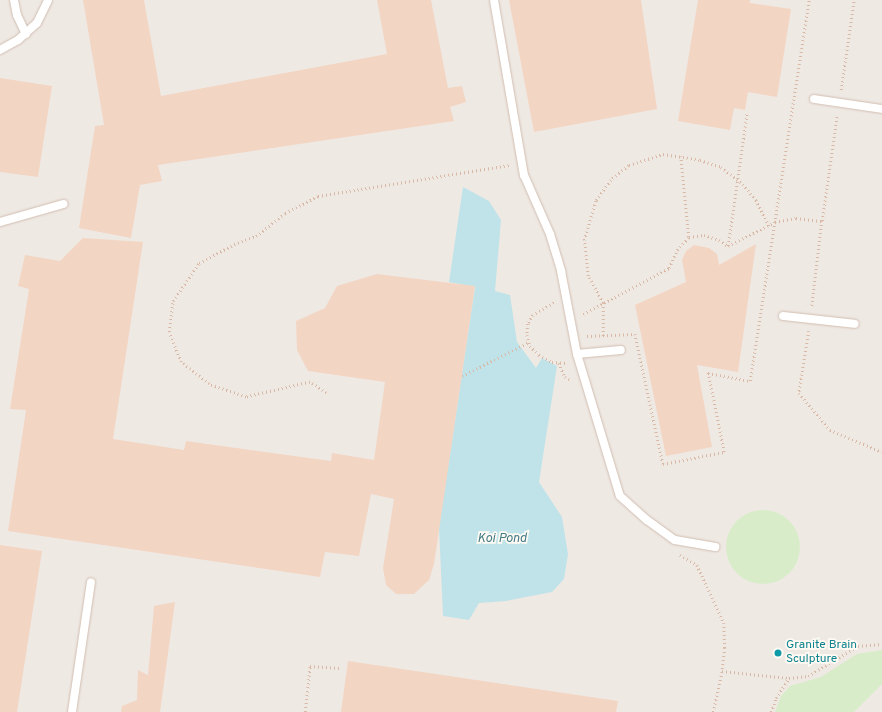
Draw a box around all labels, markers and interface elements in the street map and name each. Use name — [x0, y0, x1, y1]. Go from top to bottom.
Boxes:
water label: Koi Pond — [477, 531, 527, 547]
place label: Granite Brain Sculpture — [786, 639, 857, 667]
marker: Granite Brain Sculpture — [773, 648, 783, 658]

